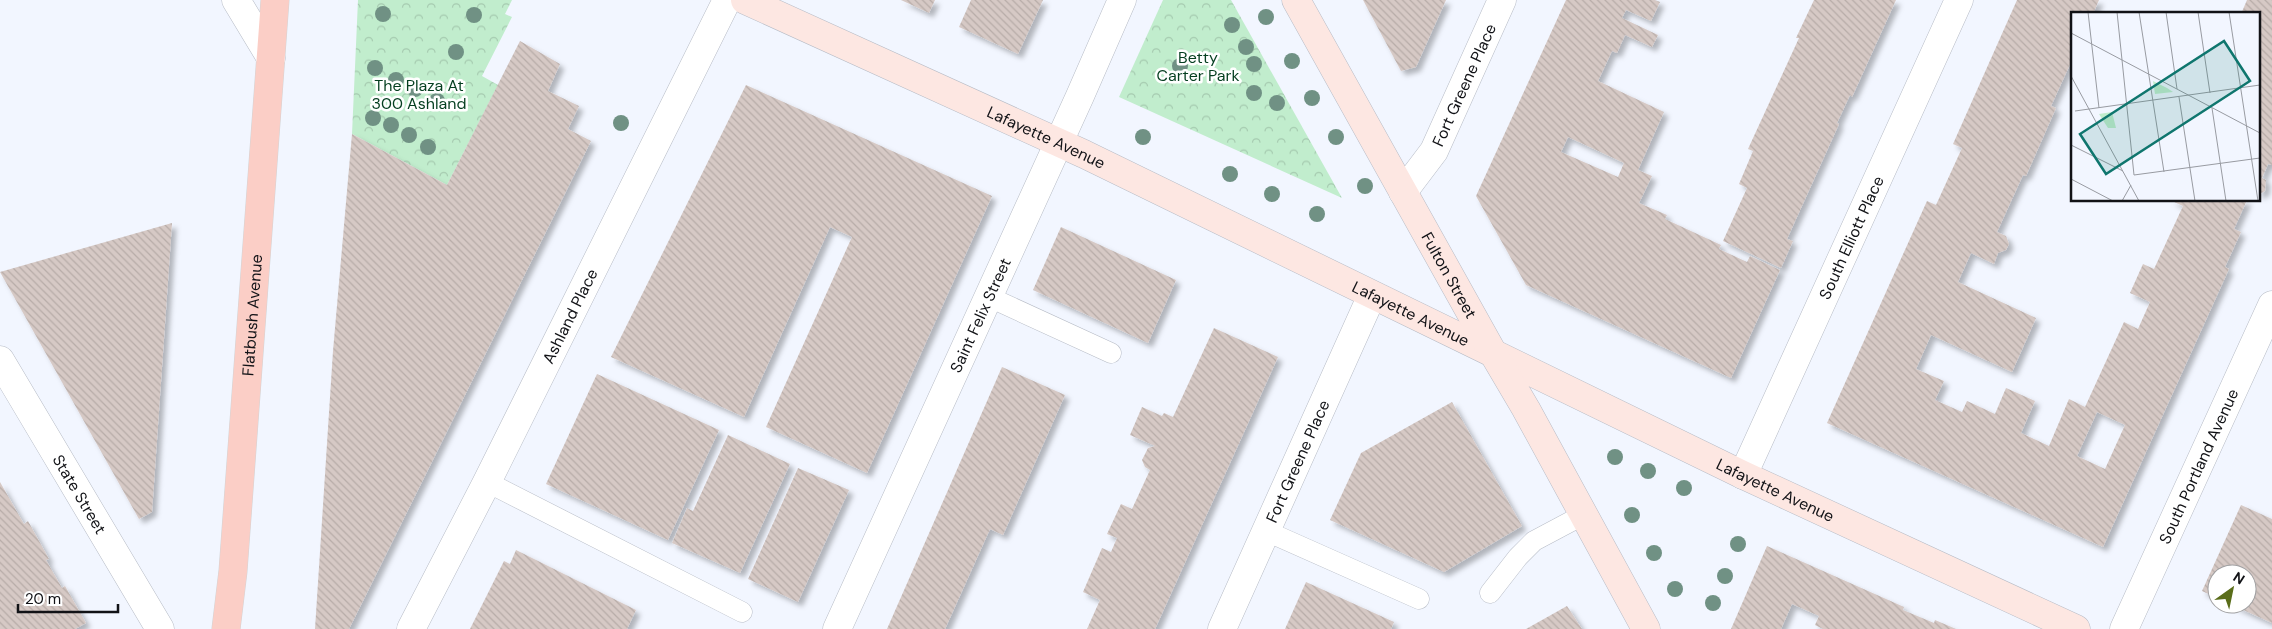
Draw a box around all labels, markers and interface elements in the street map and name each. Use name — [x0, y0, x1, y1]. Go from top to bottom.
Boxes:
inset map — [2071, 12, 2260, 201]
street label: Fort Greene Place — [1427, 20, 1501, 150]
park label: Betty Carter Park — [1156, 47, 1240, 86]
park label: The Plaza At 300 Ashland — [372, 75, 466, 114]
street label: Lafayette Avenue — [984, 101, 1109, 173]
street label: South Elliott Place — [1814, 172, 1888, 303]
street label: Fulton Street — [1417, 228, 1482, 322]
street label: Flatbush Avenue — [237, 253, 267, 377]
street label: Saint Felix Street — [945, 254, 1015, 376]
street label: Ashland Place — [537, 265, 602, 367]
street label: Lafayette Avenue — [1349, 276, 1473, 351]
street label: South Portland Avenue — [2154, 385, 2243, 547]
street label: Fort Greene Place — [1261, 396, 1334, 526]
street label: State Street — [48, 451, 111, 538]
street label: Lafayette Avenue — [1713, 453, 1838, 526]
north arrow — [2207, 564, 2257, 614]
text: N — [2230, 568, 2248, 588]
scale bar — [18, 582, 118, 614]
text: 20 m — [25, 589, 61, 609]

